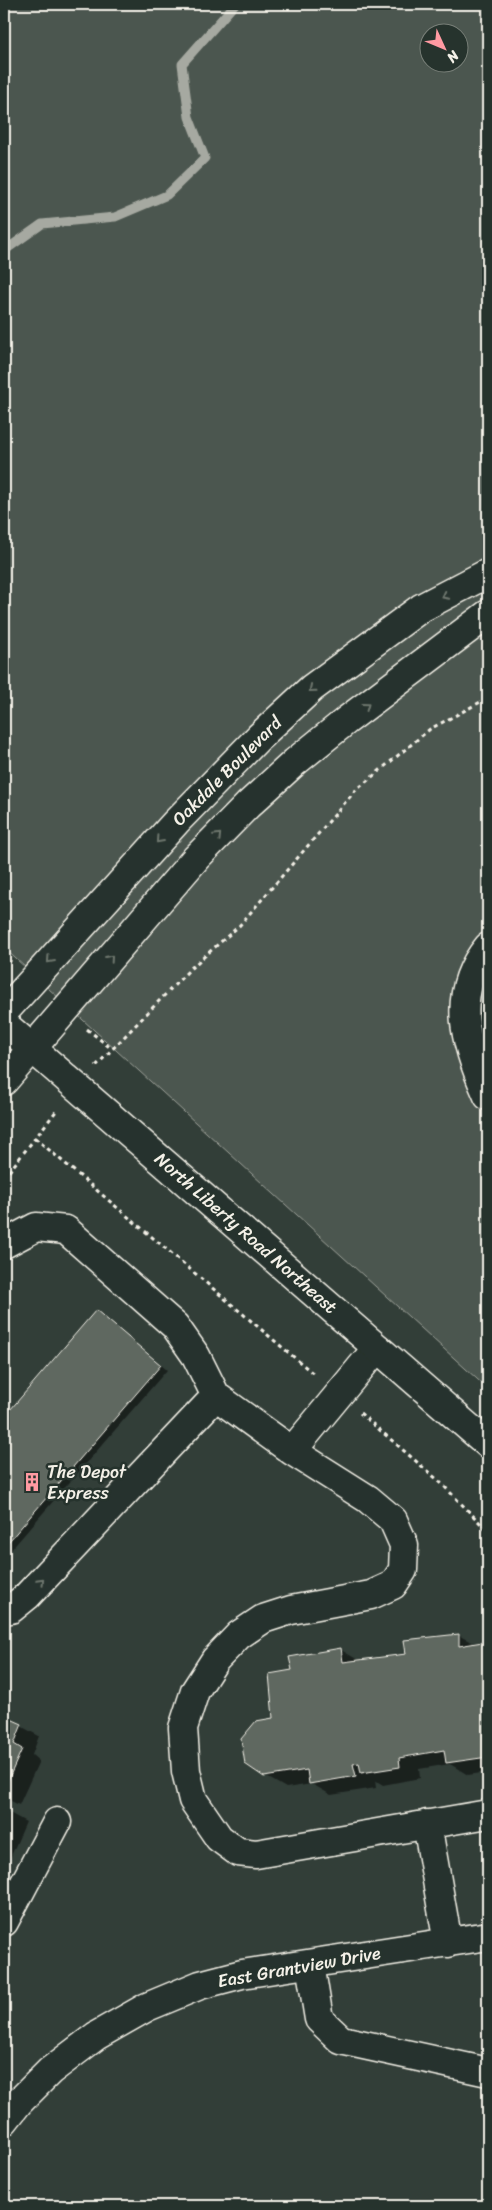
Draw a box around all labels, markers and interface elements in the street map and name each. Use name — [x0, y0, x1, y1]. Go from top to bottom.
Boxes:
north arrow — [420, 22, 470, 72]
text: N — [440, 44, 466, 69]
one-way arrow — [441, 590, 450, 600]
one-way arrow — [309, 683, 318, 691]
one-way arrow — [360, 703, 370, 712]
street label: Oakdale Boulevard — [164, 707, 291, 834]
one-way arrow — [212, 833, 221, 842]
one-way arrow — [156, 834, 165, 843]
one-way arrow — [104, 954, 113, 963]
one-way arrow — [47, 955, 56, 964]
street label: North Liberty Road Northeast — [147, 1144, 345, 1322]
place label: The Depot Express — [47, 1456, 127, 1509]
building icon: The Depot Express — [21, 1471, 43, 1493]
one-way arrow — [35, 1577, 44, 1586]
street label: East Grantview Drive — [215, 1937, 383, 1997]

